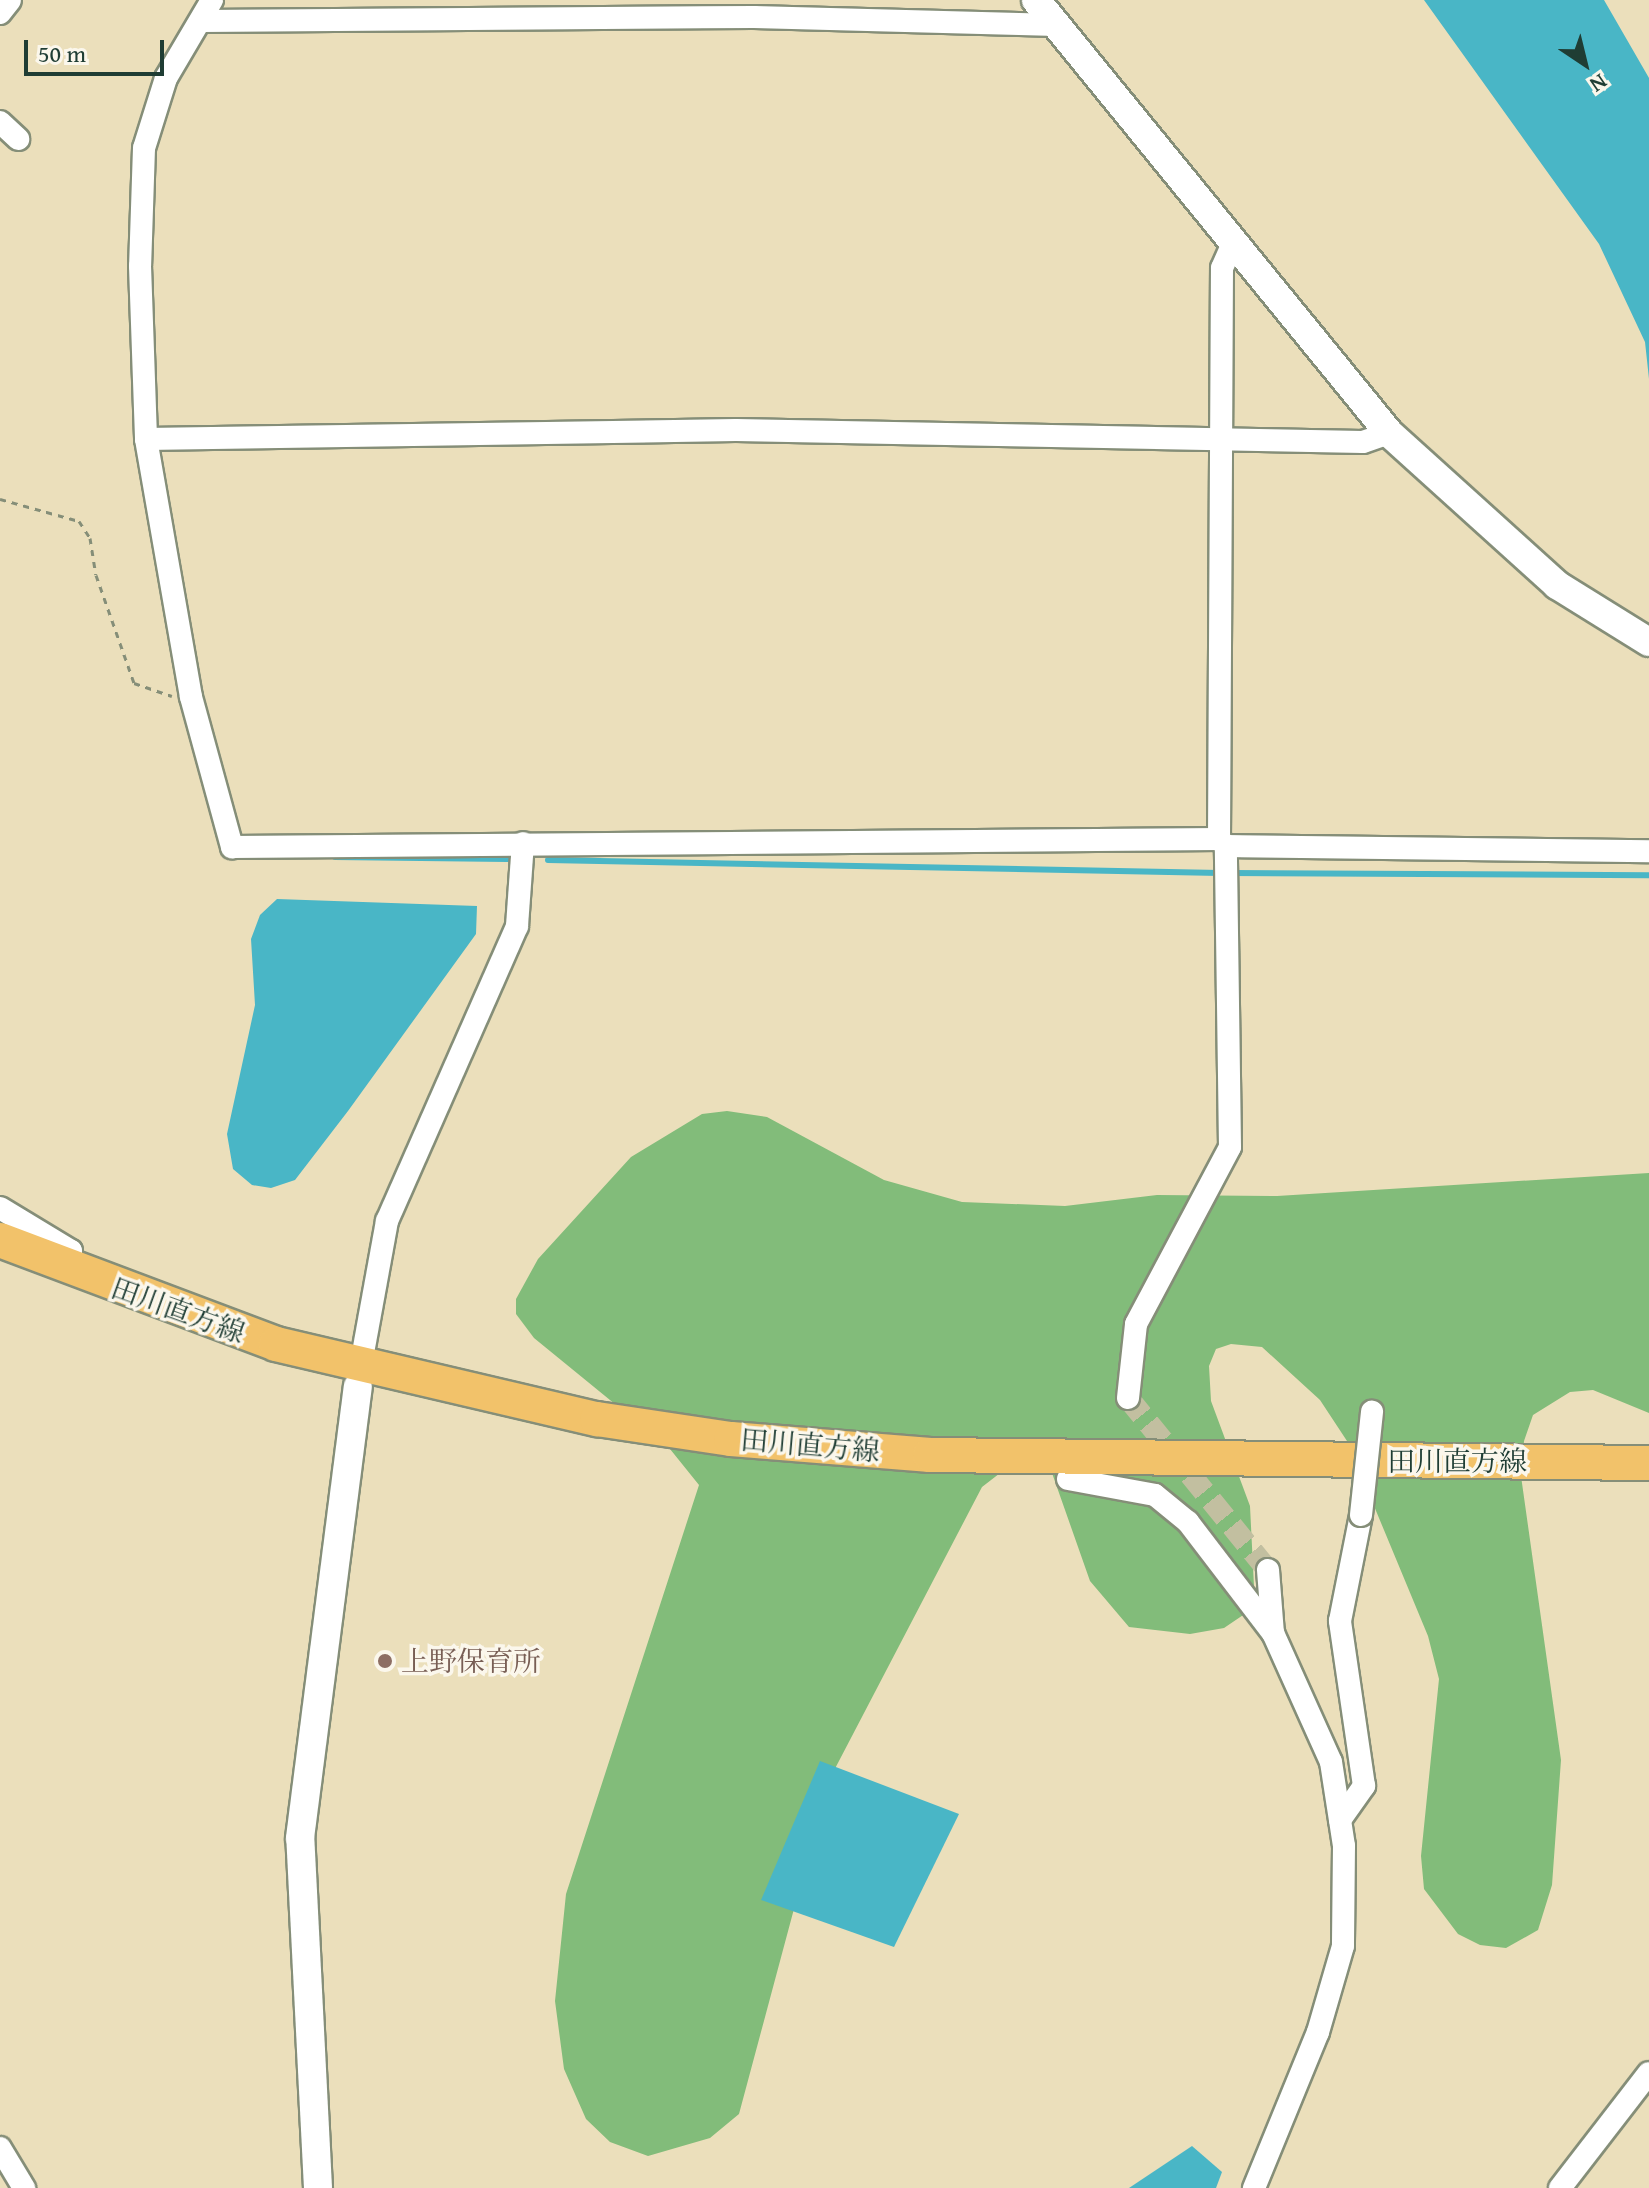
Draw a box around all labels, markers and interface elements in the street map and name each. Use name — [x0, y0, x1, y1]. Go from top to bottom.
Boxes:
scale bar — [28, 24, 168, 74]
north arrow — [1545, 24, 1625, 104]
text: 50 m — [38, 36, 86, 71]
text: N — [1584, 66, 1614, 101]
street label: 田川直方線 — [106, 1270, 250, 1350]
street label: 田川直方線 — [739, 1422, 881, 1468]
street label: 田川直方線 — [1387, 1444, 1527, 1478]
place label: 上野保育所 — [401, 1644, 541, 1678]
marker: 上野保育所 — [376, 1652, 394, 1670]

